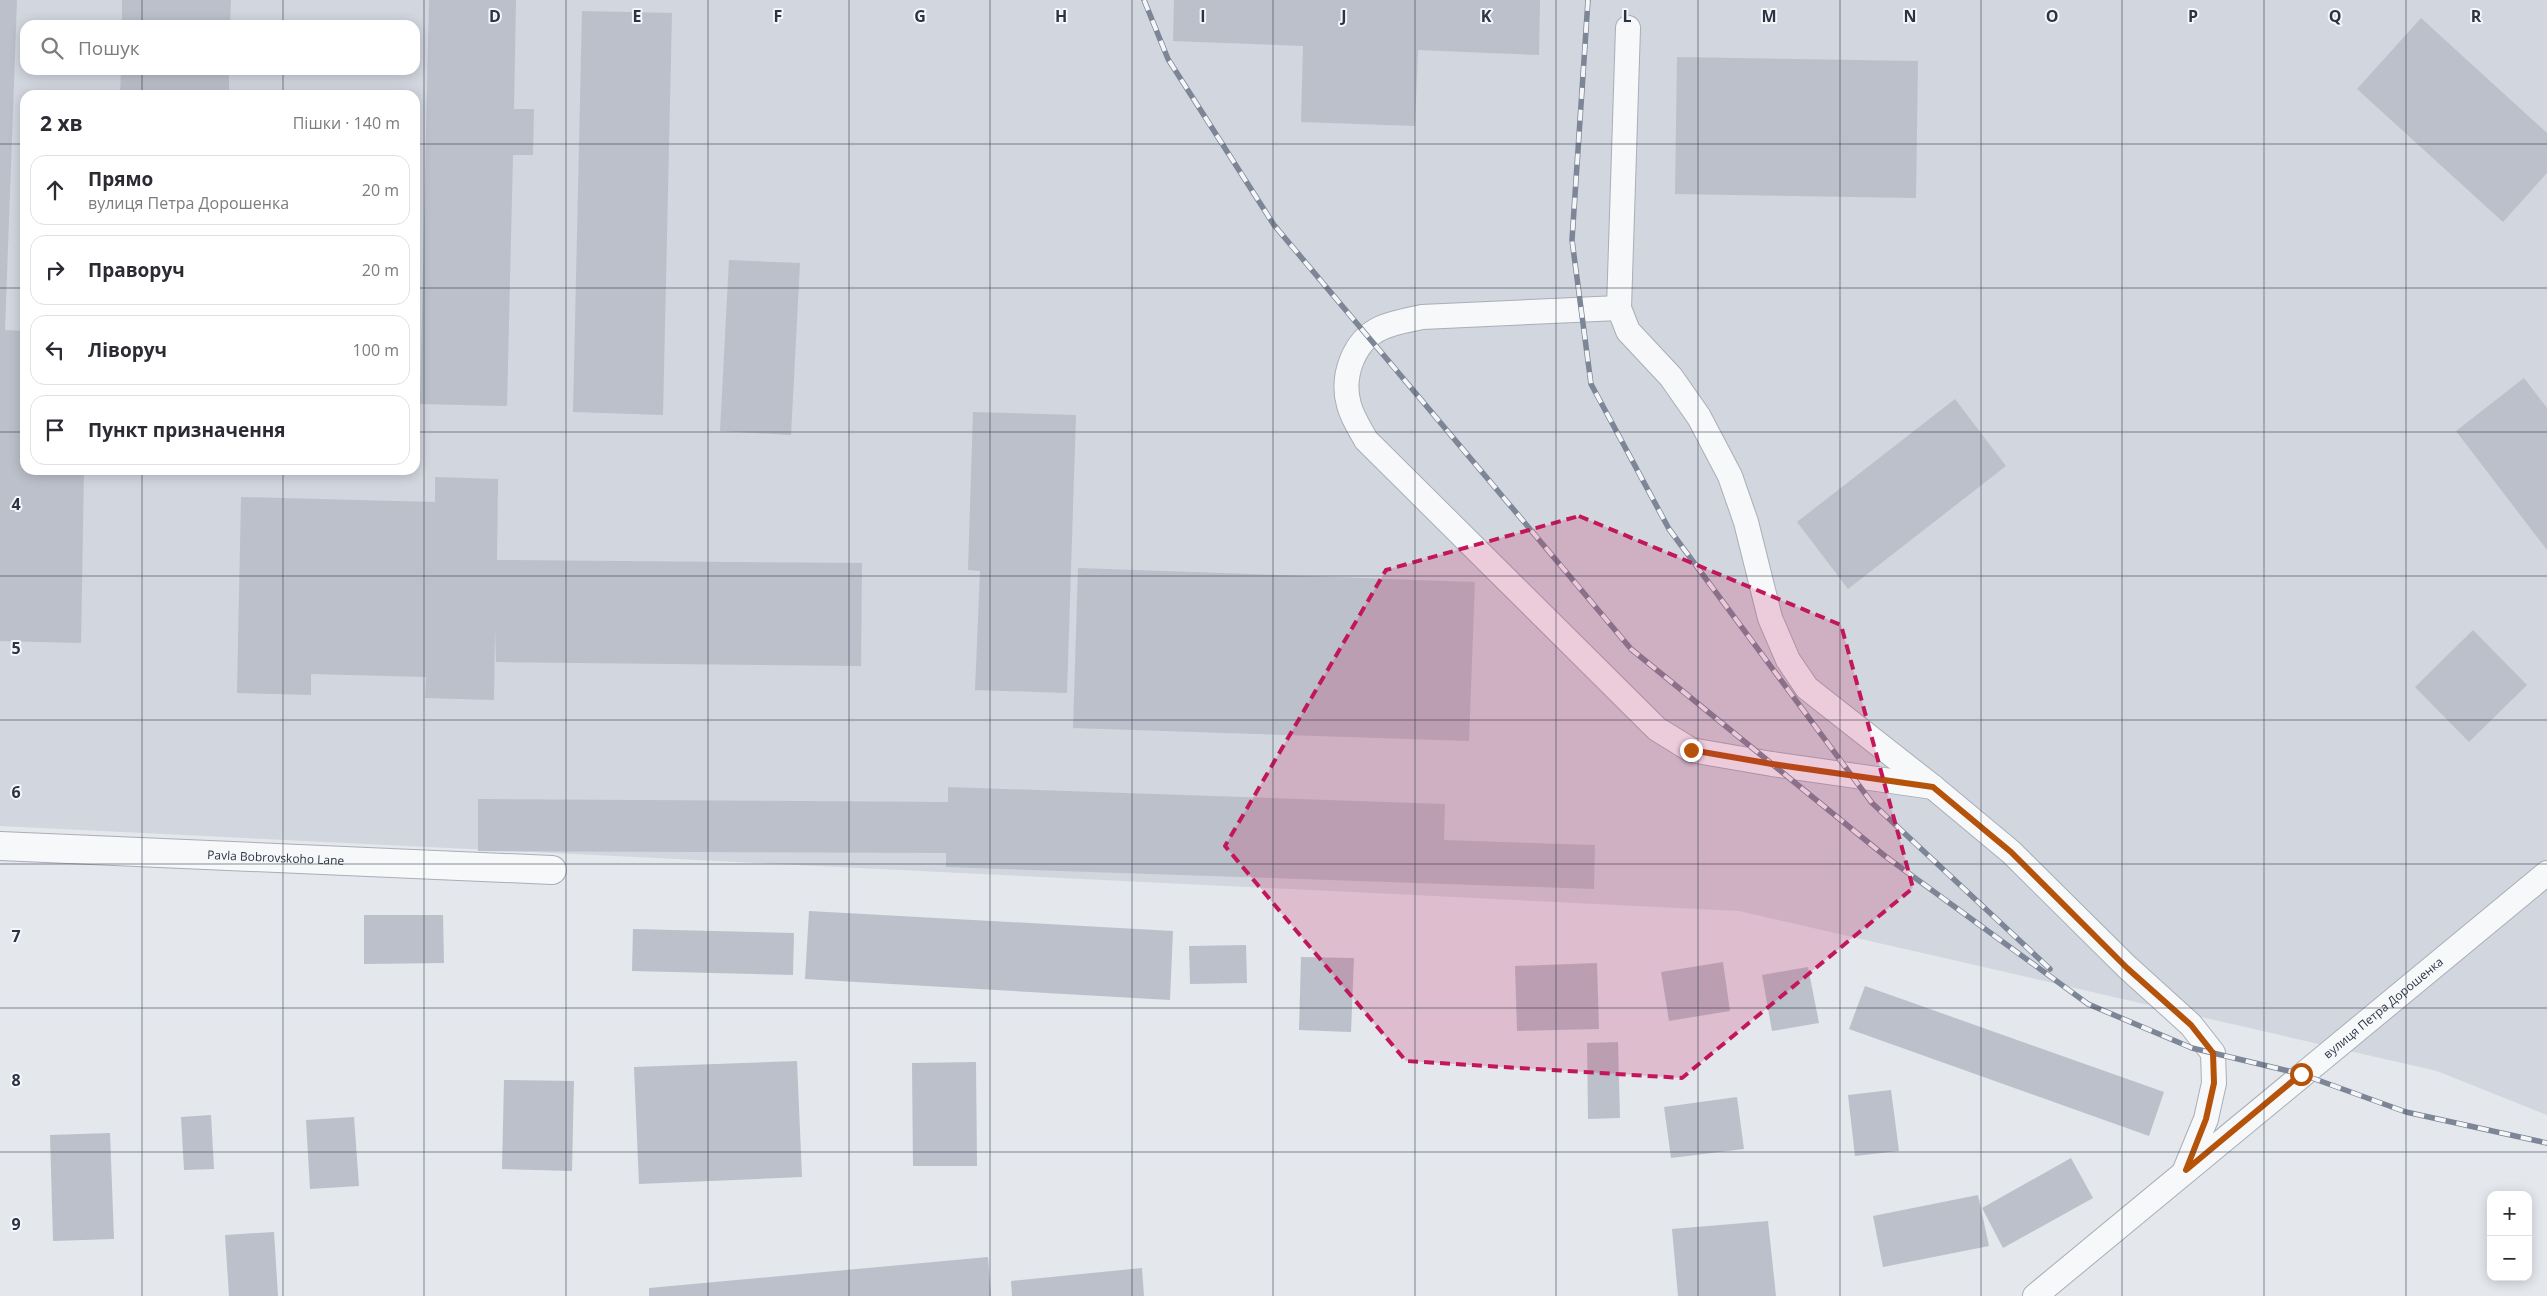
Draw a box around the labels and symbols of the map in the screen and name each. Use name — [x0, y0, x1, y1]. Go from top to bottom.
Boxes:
text: D — [489, 5, 501, 27]
text: E — [633, 5, 642, 27]
text: F — [774, 5, 782, 27]
text: G — [914, 5, 926, 27]
text: H — [1055, 5, 1067, 27]
text: I — [1200, 5, 1206, 27]
text: J — [1339, 5, 1347, 27]
text: K — [1481, 5, 1492, 27]
text: L — [1622, 5, 1632, 27]
text: M — [1761, 5, 1777, 27]
text: N — [1903, 5, 1917, 27]
text: O — [2046, 5, 2058, 27]
text: P — [2188, 5, 2198, 27]
text: Q — [2329, 5, 2341, 27]
text: R — [2471, 5, 2482, 27]
text: 4 — [11, 493, 21, 515]
text: 5 — [11, 637, 21, 659]
route end — [1680, 739, 1703, 762]
text: 6 — [11, 781, 21, 803]
street label: Pavla Bobrovskoho Lane — [207, 846, 345, 869]
text: 7 — [11, 925, 21, 947]
street label: вулиця Петра Дорошенка — [2320, 953, 2447, 1062]
route start — [2290, 1063, 2313, 1086]
text: 8 — [11, 1069, 21, 1091]
text: 9 — [11, 1213, 21, 1235]

